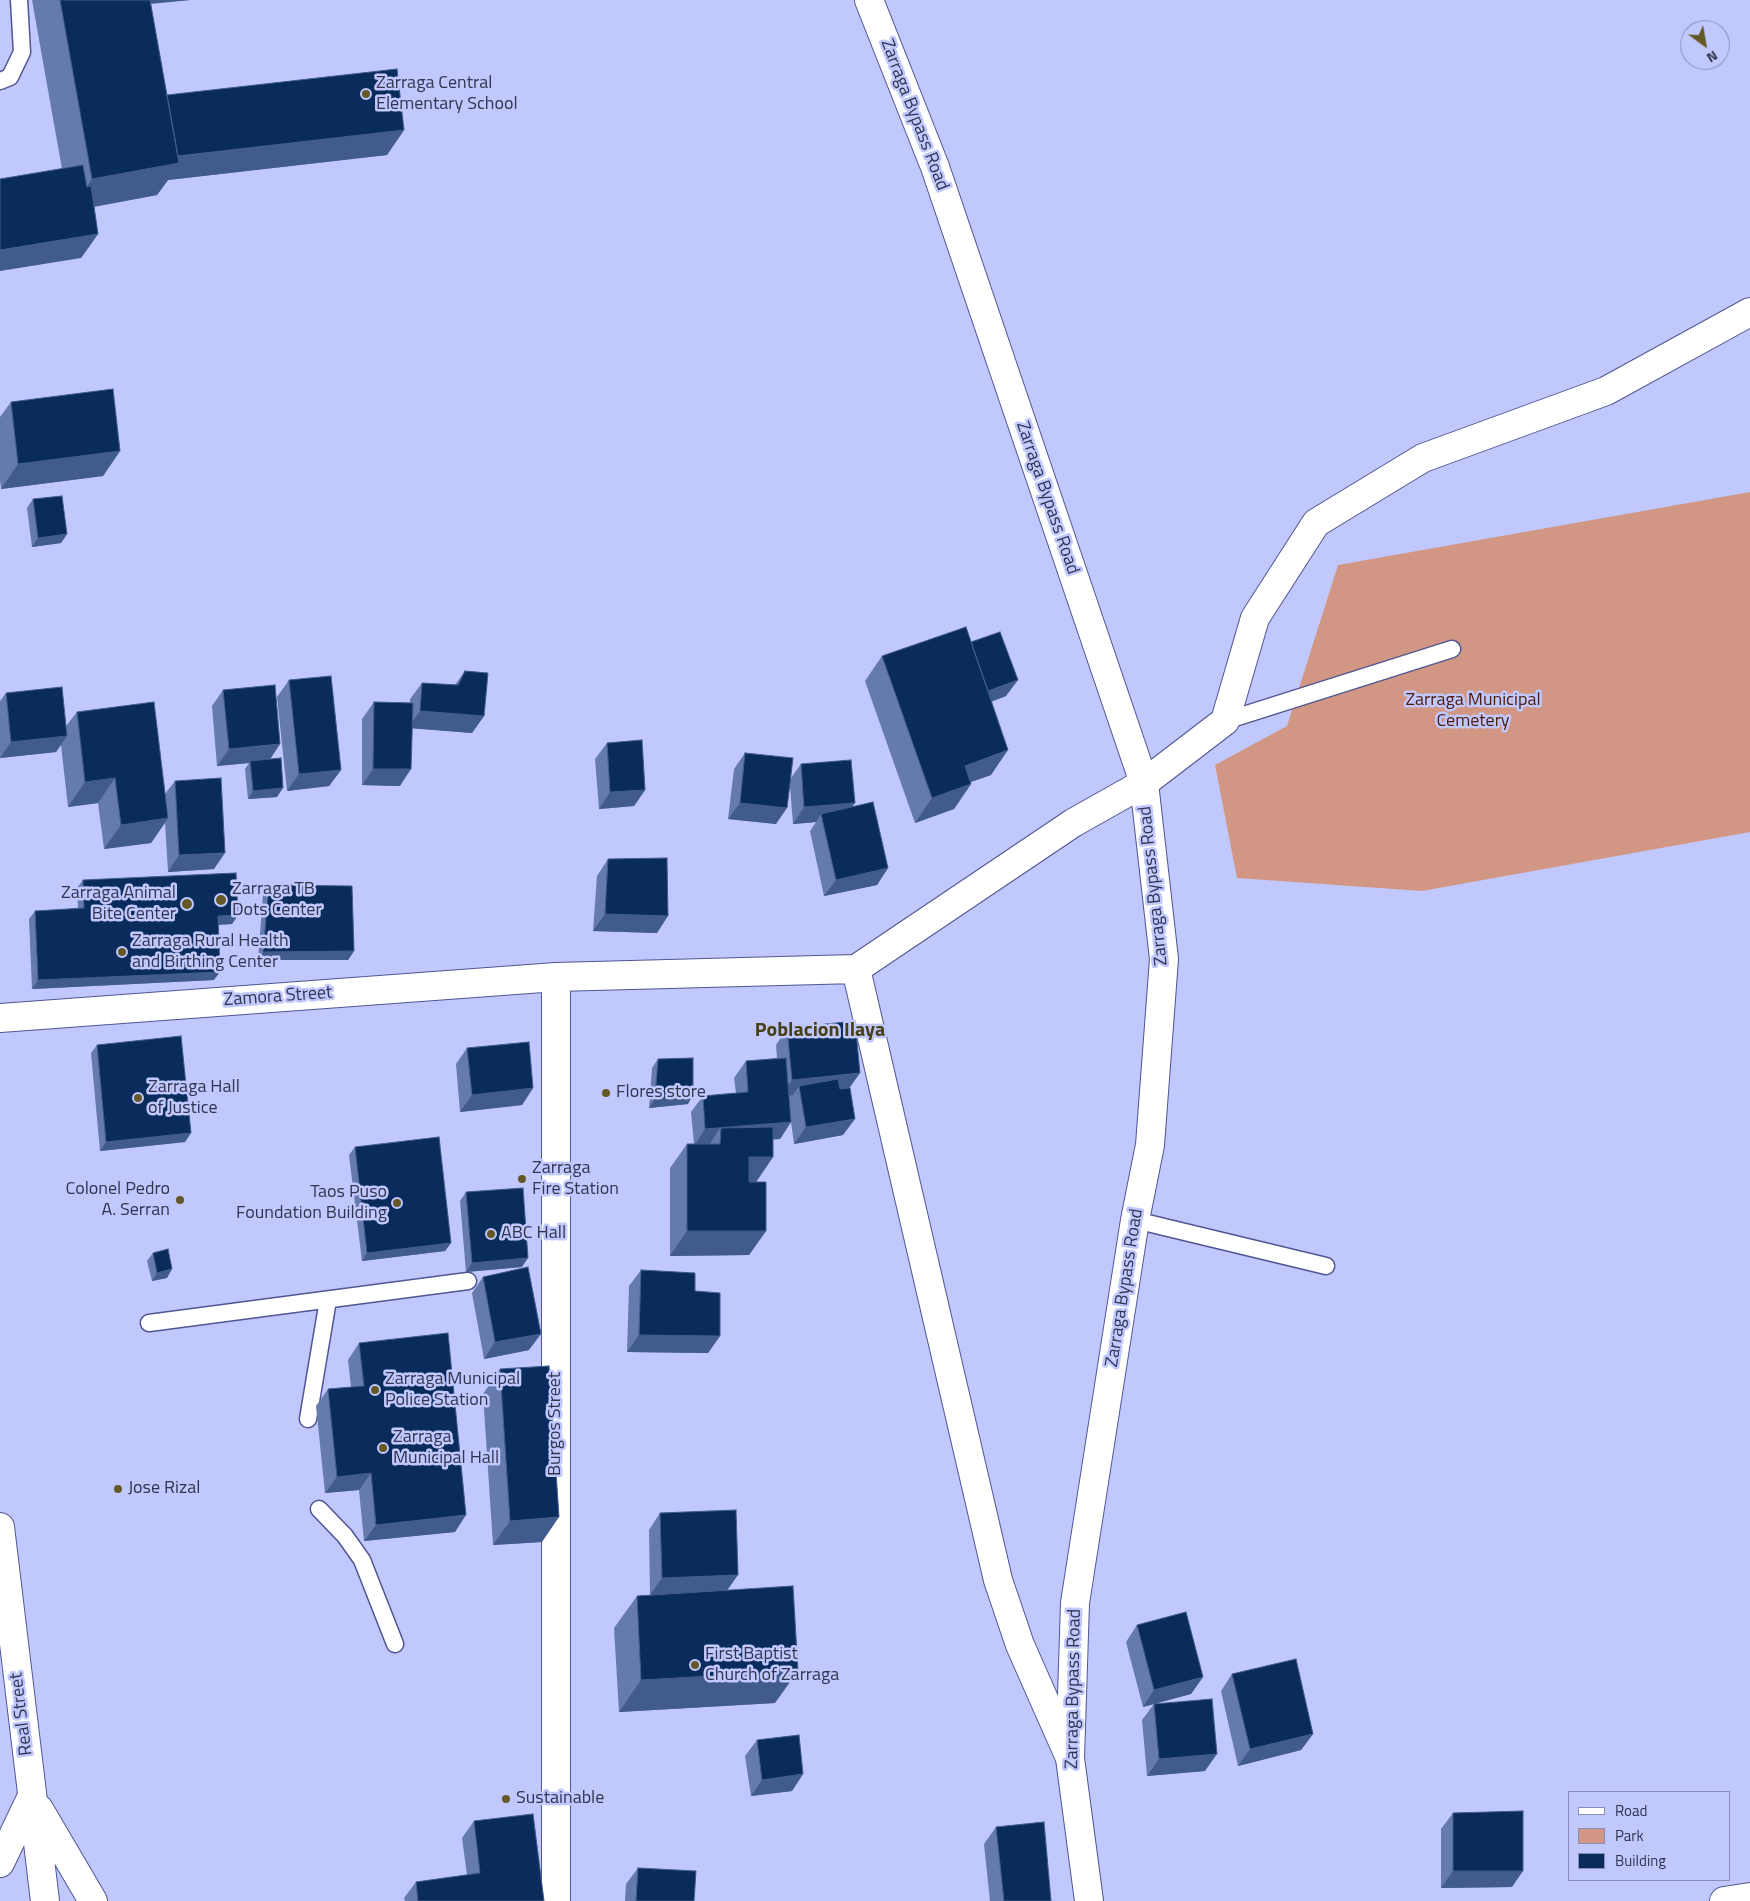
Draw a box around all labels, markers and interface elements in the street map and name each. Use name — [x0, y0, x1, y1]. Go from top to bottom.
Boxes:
north arrow — [1680, 20, 1730, 70]
street label: Zarraga Bypass Road — [875, 36, 953, 194]
text: N — [1703, 46, 1722, 69]
place label: Zarraga Central Elementary School — [376, 73, 518, 116]
marker: Zarraga Central Elementary School — [360, 88, 372, 100]
street label: Zarraga Bypass Road — [1011, 419, 1083, 577]
park label: Zarraga Municipal Cemetery — [1405, 690, 1541, 732]
street label: Zarraga Bypass Road — [1135, 805, 1173, 967]
place label: Zarraga TB Dots Center — [232, 879, 322, 922]
place label: Zarraga Animal Bite Center — [61, 883, 176, 926]
marker: Zarraga TB Dots Center — [214, 893, 228, 907]
marker: Zarraga Animal Bite Center — [180, 897, 194, 911]
place label: Zarraga Rural Health and Birthing Center — [132, 931, 289, 974]
marker: Zarraga Rural Health and Birthing Center — [116, 946, 128, 958]
street label: Zamora Street — [223, 982, 333, 1012]
district label: Poblacion Ilaya — [755, 1019, 885, 1043]
place label: Zarraga Hall of Justice — [148, 1077, 240, 1120]
place label: Flores store — [616, 1082, 706, 1104]
marker: Flores store — [600, 1087, 612, 1099]
marker: Zarraga Hall of Justice — [132, 1092, 144, 1104]
place label: Zarraga Fire Station — [532, 1158, 619, 1200]
marker: Zarraga Fire Station — [516, 1173, 528, 1185]
place label: Colonel Pedro A. Serran — [66, 1179, 170, 1222]
place label: Taos Puso Foundation Building — [236, 1182, 387, 1224]
marker: Colonel Pedro A. Serran — [174, 1194, 186, 1206]
marker: Taos Puso Foundation Building — [391, 1197, 403, 1209]
street label: Zarraga Bypass Road — [1102, 1207, 1148, 1369]
place label: ABC Hall — [501, 1223, 566, 1245]
marker: ABC Hall — [485, 1228, 497, 1240]
place label: Zarraga Municipal Police Station — [385, 1369, 520, 1412]
street label: Burgos Street — [545, 1372, 567, 1476]
marker: Zarraga Municipal Police Station — [369, 1384, 381, 1396]
place label: Zarraga Municipal Hall — [393, 1427, 499, 1470]
marker: Zarraga Municipal Hall — [377, 1442, 389, 1454]
place label: Jose Rizal — [128, 1478, 200, 1500]
marker: Jose Rizal — [112, 1483, 124, 1495]
street label: Zarraga Bypass Road — [1062, 1609, 1086, 1769]
place label: First Baptist Church of Zarraga — [705, 1644, 839, 1686]
marker: First Baptist Church of Zarraga — [689, 1659, 701, 1671]
street label: Real Street — [6, 1671, 38, 1757]
place label: Sustainable — [516, 1788, 604, 1810]
legend — [1568, 1791, 1730, 1881]
marker: Sustainable — [500, 1793, 512, 1805]
text: Road — [1615, 1799, 1647, 1822]
text: Park — [1615, 1824, 1644, 1847]
text: Building — [1615, 1849, 1666, 1872]

